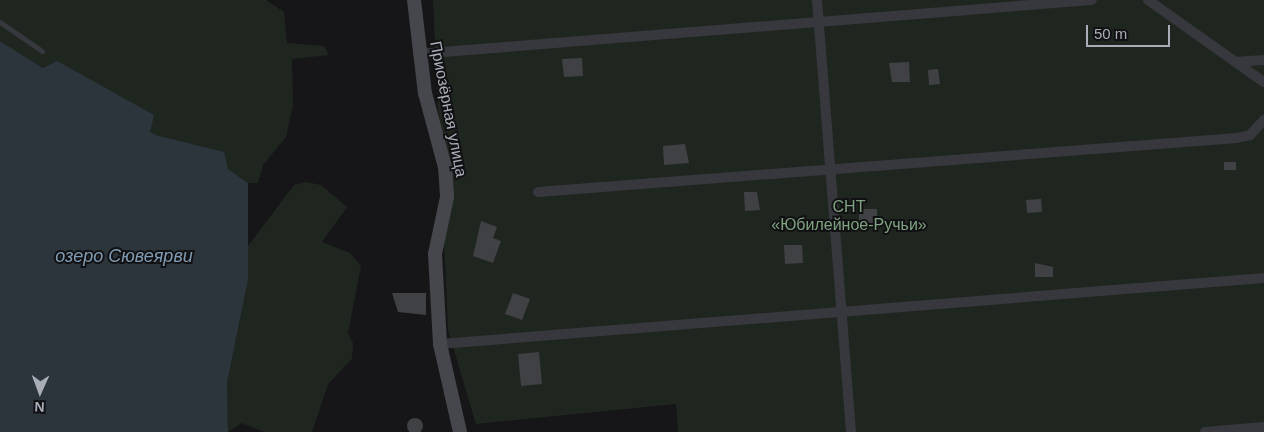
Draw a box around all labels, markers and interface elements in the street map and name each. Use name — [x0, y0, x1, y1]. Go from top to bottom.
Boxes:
scale bar — [1089, 15, 1173, 47]
text: 50 m — [1094, 25, 1127, 42]
street label: Приозёрная улица — [425, 39, 471, 179]
park label: СНТ «Юбилейное-Ручьи» — [771, 197, 927, 235]
water label: озеро Сювеярви — [55, 245, 193, 267]
north arrow — [15, 367, 65, 417]
text: N — [34, 399, 45, 415]

